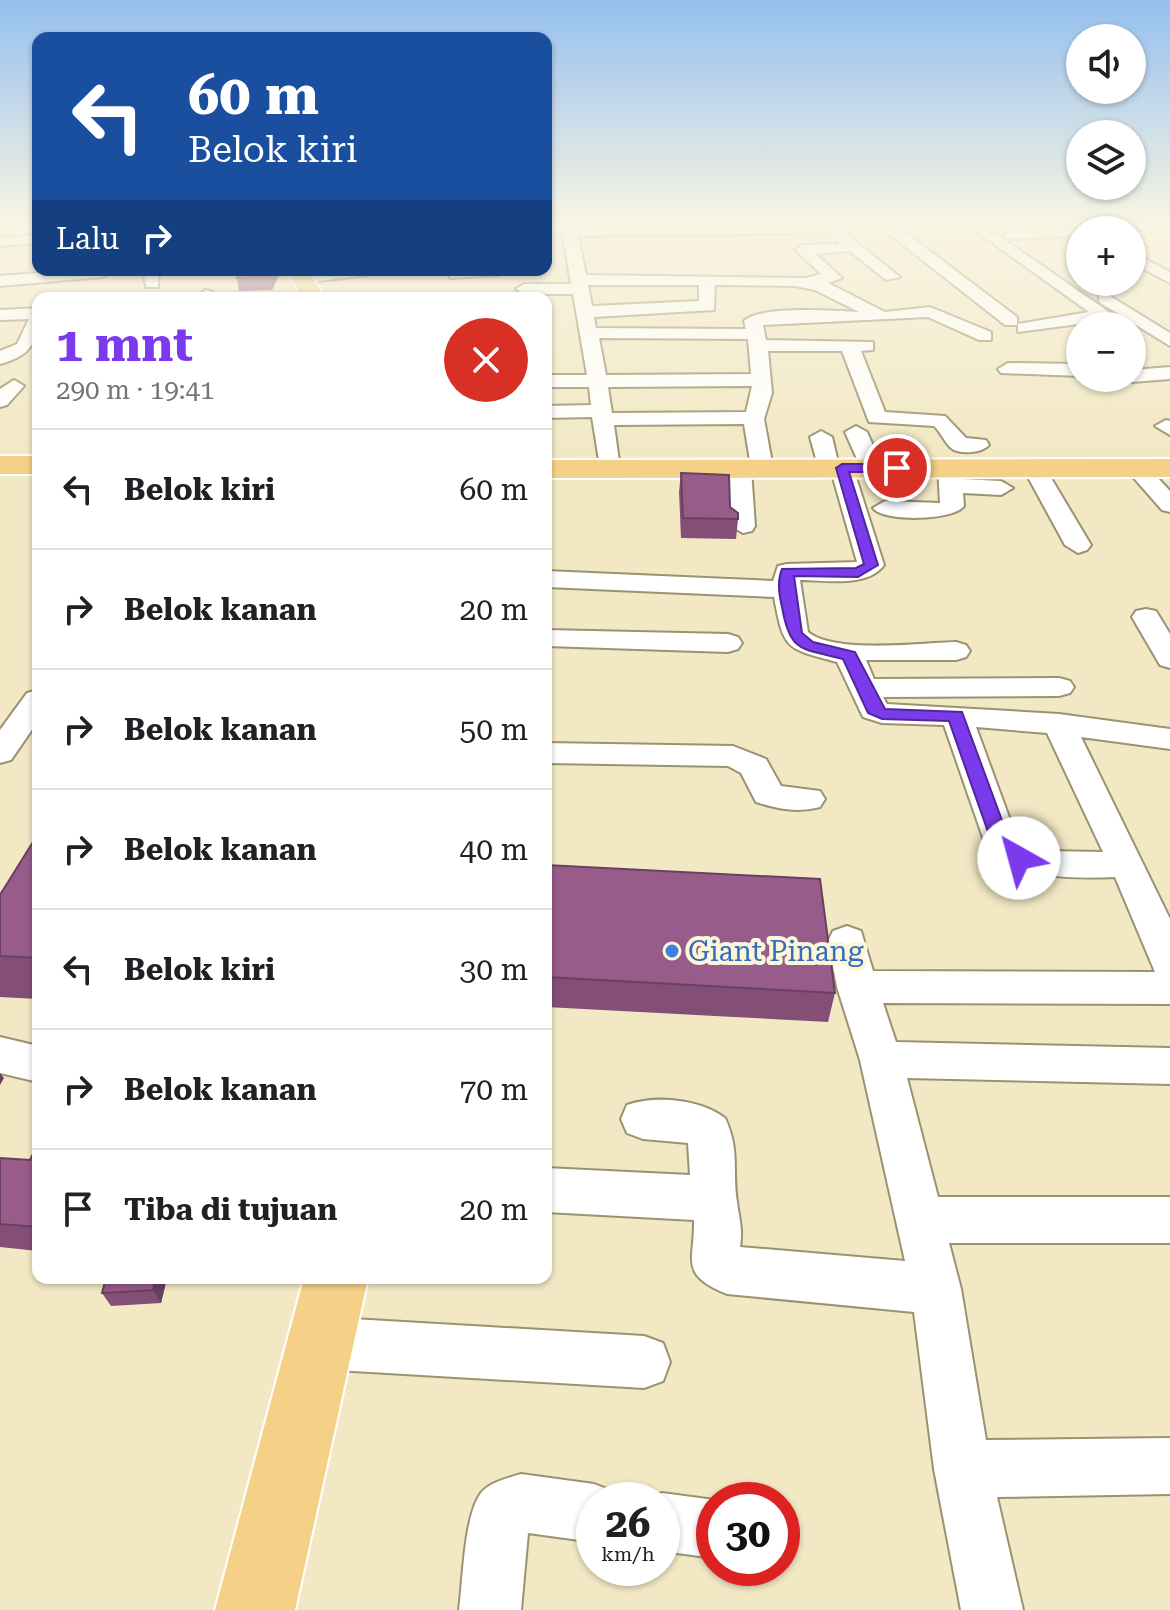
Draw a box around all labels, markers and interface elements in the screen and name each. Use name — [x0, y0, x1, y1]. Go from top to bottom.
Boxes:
map controls — [1066, 24, 1146, 392]
button: sound — [1066, 24, 1146, 104]
text: 60 m — [188, 62, 319, 128]
icon: left — [56, 64, 160, 168]
button: layers — [1066, 120, 1146, 200]
text: Belok kiri — [188, 129, 357, 171]
icon: right — [135, 216, 179, 260]
button: + — [1066, 216, 1146, 296]
text: Lalu — [56, 221, 119, 256]
button: − — [1066, 312, 1146, 392]
text: 1 mnt — [56, 317, 193, 373]
button: close — [444, 318, 528, 402]
text: 290 m · 19:41 — [56, 375, 215, 405]
pin — [863, 434, 931, 502]
icon: arrive — [875, 446, 919, 490]
icon: left — [56, 467, 100, 511]
text: Belok kiri — [124, 472, 275, 507]
text: 60 m — [459, 472, 528, 507]
icon: right — [56, 587, 100, 631]
text: Belok kanan — [124, 592, 317, 627]
text: 20 m — [459, 592, 528, 627]
icon: right — [56, 707, 100, 751]
text: Belok kanan — [124, 712, 317, 747]
text: 50 m — [459, 712, 528, 747]
position arrow — [977, 816, 1061, 900]
icon: right — [56, 827, 100, 871]
text: Belok kanan — [124, 832, 317, 867]
text: 40 m — [459, 832, 528, 867]
place label: Giant Pinang — [688, 935, 864, 968]
marker: Giant Pinang — [663, 942, 681, 960]
icon: left — [56, 947, 100, 991]
text: Belok kiri — [124, 952, 275, 987]
text: 30 m — [459, 952, 528, 987]
icon: right — [56, 1067, 100, 1111]
text: Belok kanan — [124, 1072, 317, 1107]
text: 70 m — [459, 1072, 528, 1107]
icon: arrive — [56, 1187, 100, 1231]
text: Tiba di tujuan — [124, 1192, 337, 1227]
text: 20 m — [459, 1192, 528, 1227]
speed limit sign: 30 — [696, 1482, 800, 1586]
text: 26 — [606, 1500, 650, 1547]
text: km/h — [601, 1542, 655, 1566]

